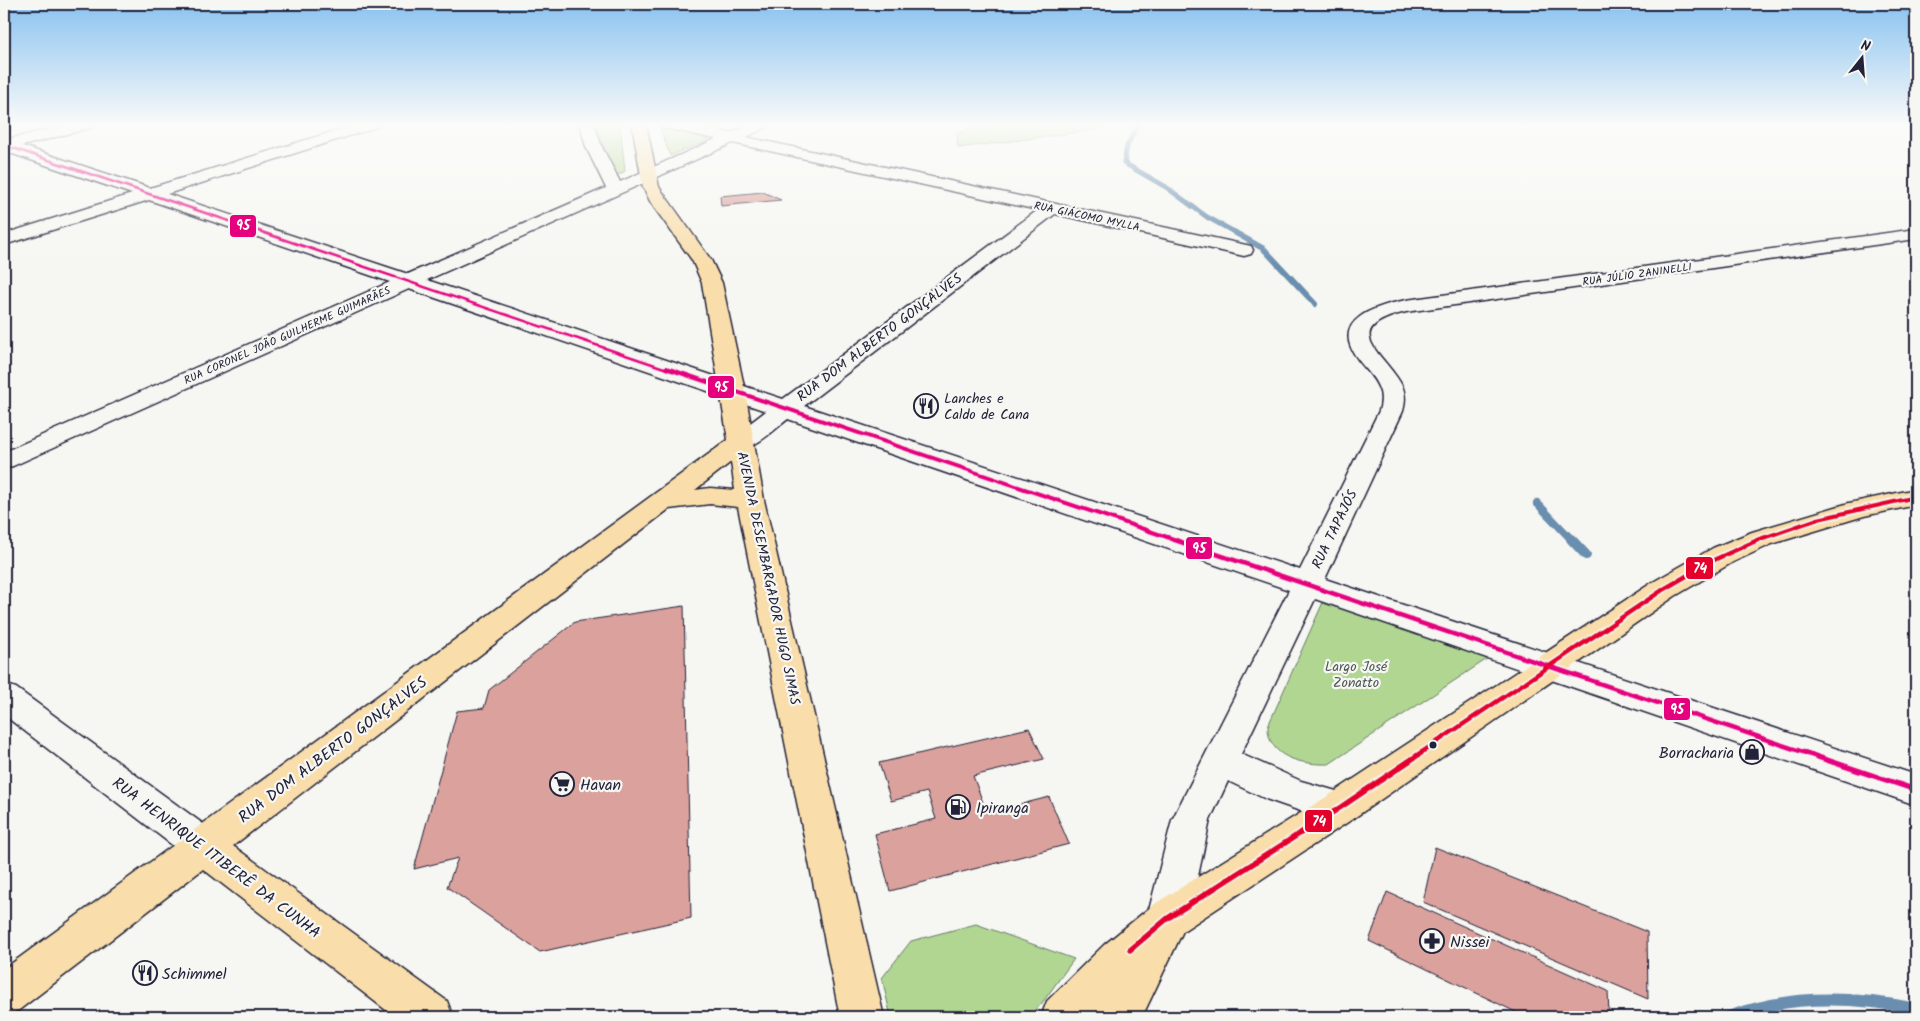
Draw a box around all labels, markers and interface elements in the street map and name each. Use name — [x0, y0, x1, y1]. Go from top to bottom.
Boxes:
north arrow — [1838, 32, 1888, 82]
text: N — [1858, 35, 1873, 58]
street label: RUA GIÁCOMO MYLLA — [1032, 197, 1142, 237]
line badge: 95 — [229, 214, 257, 238]
text: 95 — [236, 215, 252, 237]
street label: RUA JÚLIO ZANINELLI — [1581, 258, 1693, 292]
street label: RUA DOM ALBERTO GONÇALVES — [792, 268, 967, 407]
street label: RUA CORONEL JOÃO GUILHERME GUIMARÃES — [181, 282, 394, 390]
line badge: 95 — [707, 375, 735, 399]
text: 95 — [714, 377, 730, 399]
place label: Lanches e Caldo de Cana — [944, 388, 1029, 426]
restaurant icon: Lanches e Caldo de Cana — [913, 393, 939, 419]
street label: AVENIDA DESEMBARGADOR HUGO SIMAS — [730, 450, 806, 707]
street label: RUA TAPAJÓS — [1306, 486, 1364, 573]
line badge: 95 — [1185, 536, 1213, 560]
text: 95 — [1192, 538, 1208, 560]
line badge: 74 — [1685, 556, 1714, 580]
text: 74 — [1693, 558, 1707, 580]
park label: Largo José Zonatto — [1325, 656, 1388, 694]
street label: RUA DOM ALBERTO GONÇALVES — [233, 670, 433, 830]
line badge: 95 — [1663, 697, 1691, 721]
text: 95 — [1670, 699, 1686, 721]
shop icon: Borracharia — [1739, 739, 1765, 765]
unlabelled marker — [1428, 740, 1438, 750]
place label: Borracharia — [1659, 741, 1734, 766]
street label: RUA HENRIQUE ITIBERÊ DA CUNHA — [106, 771, 326, 945]
supermarket icon: Havan — [549, 771, 575, 797]
place label: Havan — [580, 773, 621, 798]
fuel station icon: Ipiranga — [945, 794, 971, 820]
place label: Ipiranga — [976, 796, 1029, 821]
line badge: 74 — [1304, 809, 1333, 833]
text: 74 — [1312, 811, 1326, 833]
pharmacy icon: Nissei — [1419, 928, 1445, 954]
place label: Nissei — [1450, 930, 1490, 955]
restaurant icon: Schimmel — [132, 960, 158, 986]
place label: Schimmel — [162, 962, 227, 987]

